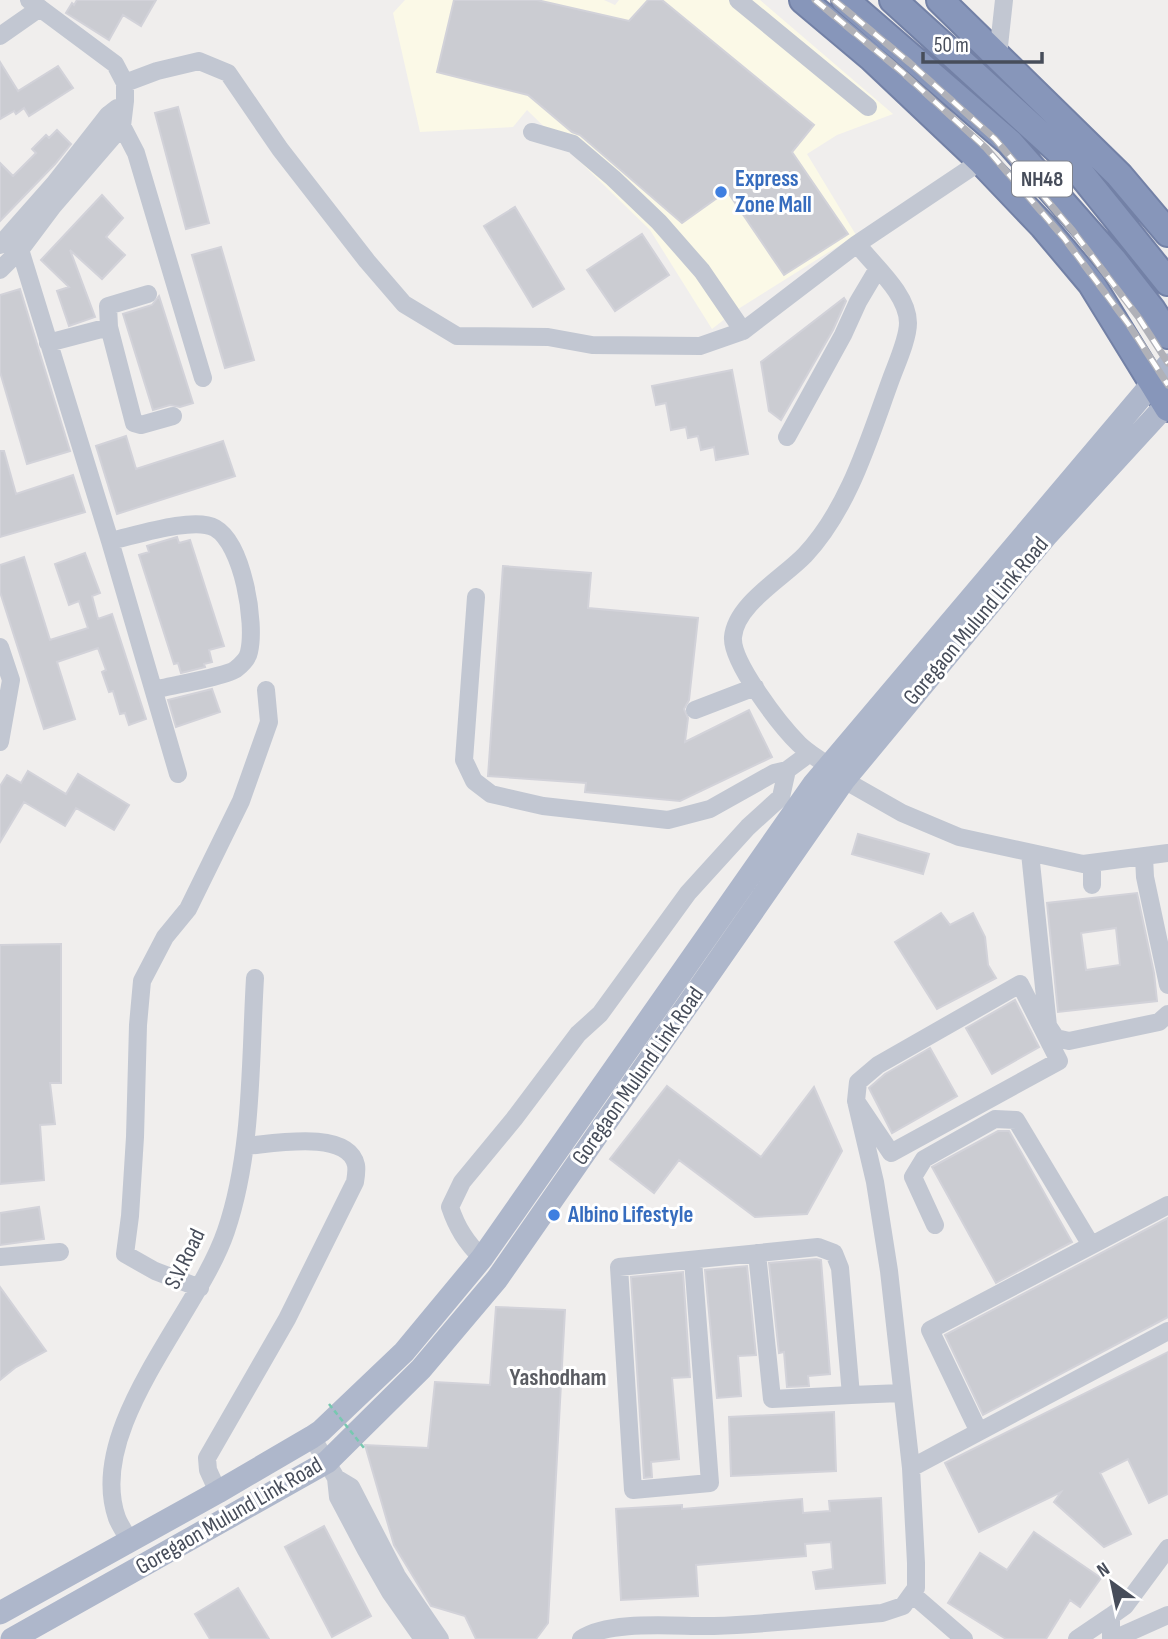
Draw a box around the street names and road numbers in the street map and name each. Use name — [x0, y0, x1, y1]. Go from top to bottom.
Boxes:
road number: NH48 — [1012, 162, 1072, 196]
street label: Goregaon Mulund Link Road — [897, 531, 1055, 711]
street label: Goregaon Mulund Link Road — [566, 982, 710, 1170]
street label: S.V.Road — [158, 1224, 212, 1294]
street label: Goregaon Mulund Link Road — [131, 1451, 327, 1581]

